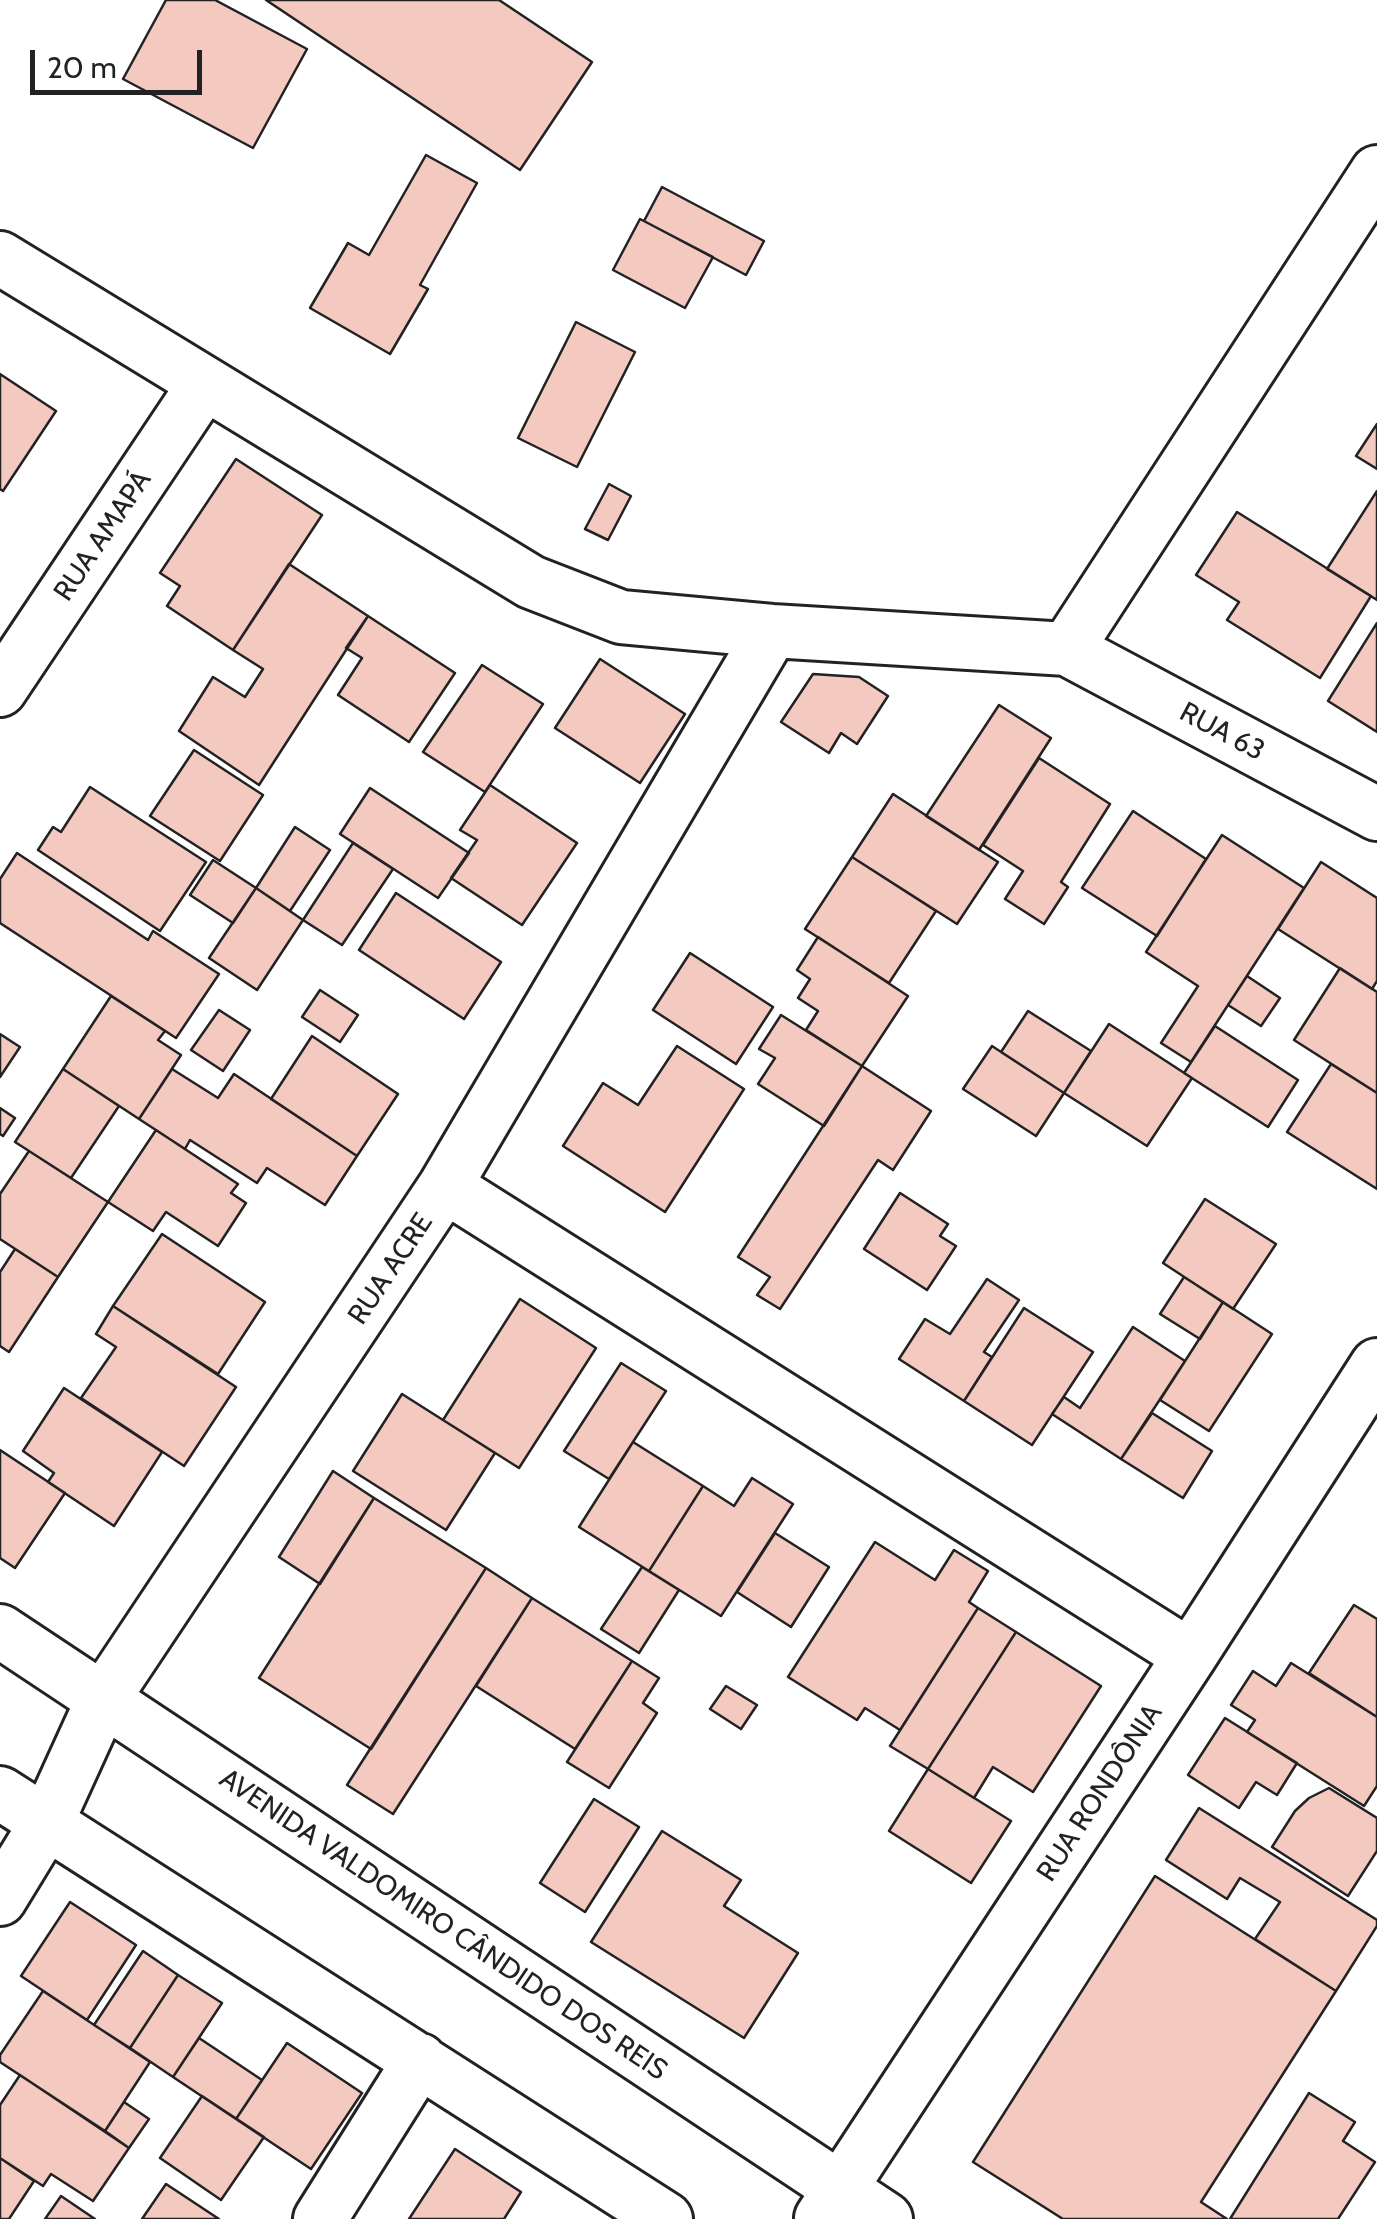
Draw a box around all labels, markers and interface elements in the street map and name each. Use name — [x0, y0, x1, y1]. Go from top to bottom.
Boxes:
scale bar — [35, 30, 208, 92]
text: 20 m — [47, 49, 117, 86]
street label: RUA AMAPÁ — [47, 465, 159, 607]
street label: RUA 63 — [1174, 696, 1270, 768]
street label: RUA ACRE — [342, 1207, 440, 1331]
street label: RUA RONDÔNIA — [1030, 1698, 1170, 1888]
street label: AVENIDA VALDOMIRO CÂNDIDO DOS REIS — [213, 1762, 673, 2088]

